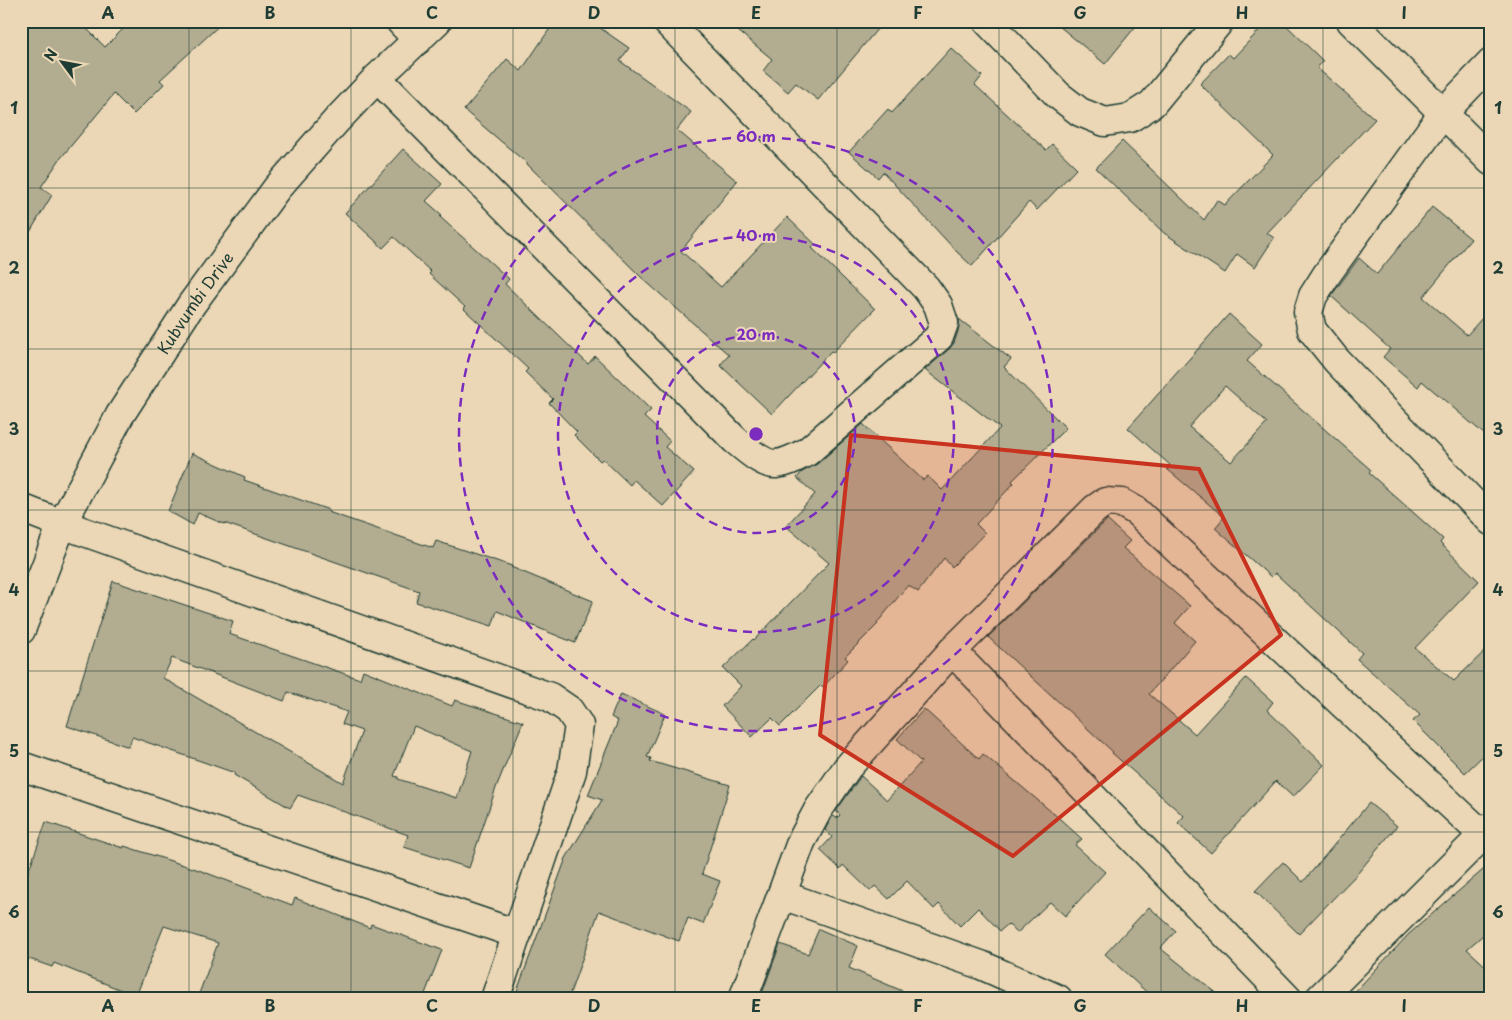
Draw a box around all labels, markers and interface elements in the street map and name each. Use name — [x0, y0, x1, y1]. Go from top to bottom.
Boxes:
text: A — [102, 0, 115, 24]
text: B — [265, 0, 276, 24]
text: C — [426, 0, 438, 24]
text: D — [588, 0, 600, 24]
text: E — [751, 0, 761, 24]
text: F — [913, 0, 923, 24]
text: G — [1073, 0, 1087, 24]
text: H — [1236, 0, 1248, 24]
text: I — [1401, 0, 1407, 24]
north arrow — [38, 38, 88, 88]
text: N — [39, 45, 62, 65]
text: 1 — [10, 95, 18, 119]
text: 1 — [1494, 95, 1502, 119]
text: 60 m — [736, 124, 776, 147]
text: 40 m — [736, 223, 776, 246]
street label: Kubvumbi Drive — [151, 246, 238, 358]
text: 2 — [8, 255, 20, 279]
text: 2 — [1492, 255, 1504, 279]
text: 20 m — [737, 322, 775, 345]
text: 3 — [9, 416, 19, 440]
text: 3 — [1493, 416, 1503, 440]
centre of rings — [747, 425, 765, 443]
text: 4 — [9, 577, 20, 601]
text: 4 — [1493, 577, 1504, 601]
text: 5 — [9, 738, 19, 762]
text: 5 — [1493, 738, 1503, 762]
text: 6 — [8, 899, 20, 923]
text: 6 — [1492, 899, 1504, 923]
text: A — [102, 993, 115, 1017]
text: B — [265, 993, 276, 1017]
text: C — [426, 993, 438, 1017]
text: D — [588, 993, 600, 1017]
text: E — [751, 993, 761, 1017]
text: F — [913, 993, 923, 1017]
text: G — [1073, 993, 1087, 1017]
text: H — [1236, 993, 1248, 1017]
text: I — [1401, 993, 1407, 1017]

